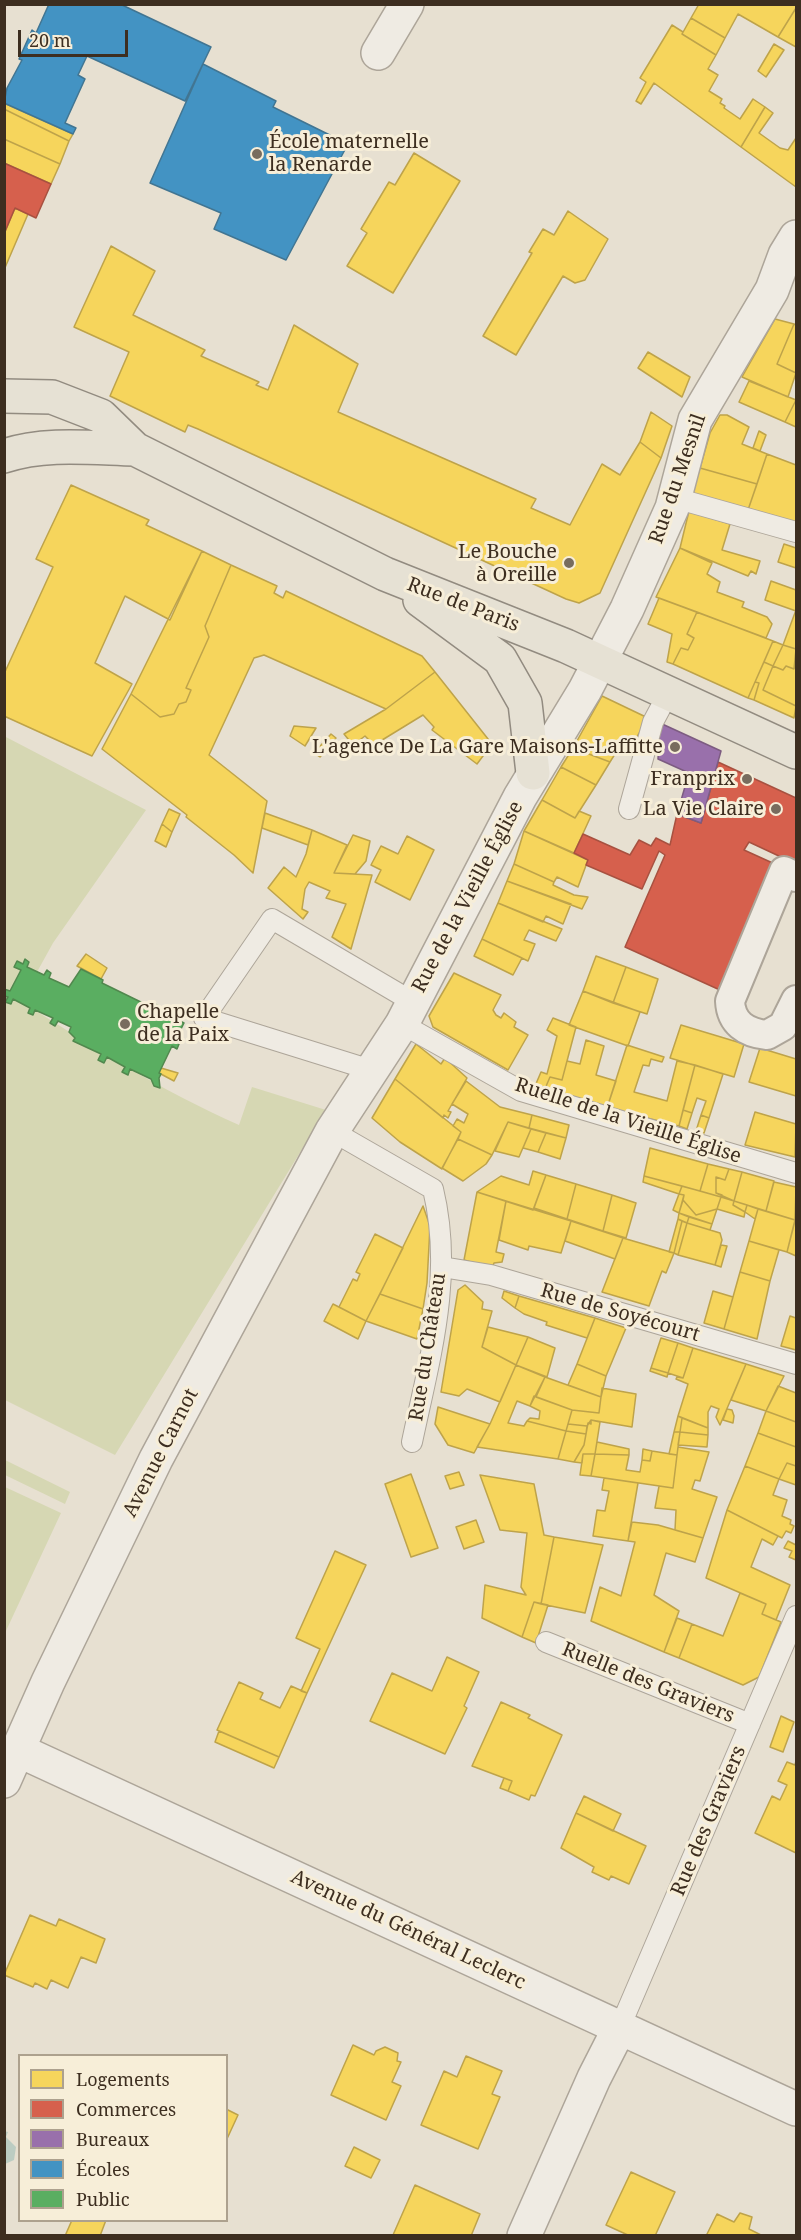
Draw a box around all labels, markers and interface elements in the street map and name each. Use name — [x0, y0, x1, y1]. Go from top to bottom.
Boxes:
scale bar — [21, 18, 130, 56]
text: 20 m — [29, 28, 71, 52]
place label: École maternelle la Renarde — [269, 130, 429, 177]
marker: École maternelle la Renarde — [250, 147, 264, 161]
street label: Rue du Mesnil — [645, 411, 711, 547]
place label: Le Bouche à Oreille — [458, 540, 557, 587]
marker: Le Bouche à Oreille — [562, 556, 576, 570]
street label: Rue de Paris — [404, 573, 522, 637]
place label: L'agence De La Gare Maisons-Laffitte — [312, 735, 663, 759]
marker: L'agence De La Gare Maisons-Laffitte — [668, 740, 682, 754]
place label: Franprix — [650, 767, 735, 791]
marker: Franprix — [740, 772, 754, 786]
street label: Rue de la Vieille Église — [407, 797, 529, 997]
place label: La Vie Claire — [643, 797, 764, 821]
marker: La Vie Claire — [769, 802, 783, 816]
place label: Chapelle de la Paix — [137, 1000, 229, 1047]
marker: Chapelle de la Paix — [118, 1017, 132, 1031]
street label: Ruelle de la Vieille Église — [512, 1073, 744, 1169]
street label: Rue du Château — [404, 1271, 452, 1423]
street label: Rue de Soyécourt — [538, 1279, 702, 1347]
street label: Avenue Carnot — [118, 1385, 204, 1521]
street label: Ruelle des Graviers — [558, 1637, 738, 1729]
street label: Rue des Graviers — [667, 1742, 751, 1900]
street label: Avenue du Général Leclerc — [287, 1865, 529, 1995]
legend — [18, 2054, 228, 2222]
text: Logements — [76, 2067, 170, 2091]
text: Commerces — [76, 2097, 176, 2121]
text: Bureaux — [76, 2127, 149, 2151]
text: Écoles — [76, 2157, 130, 2181]
text: Public — [76, 2187, 130, 2211]

